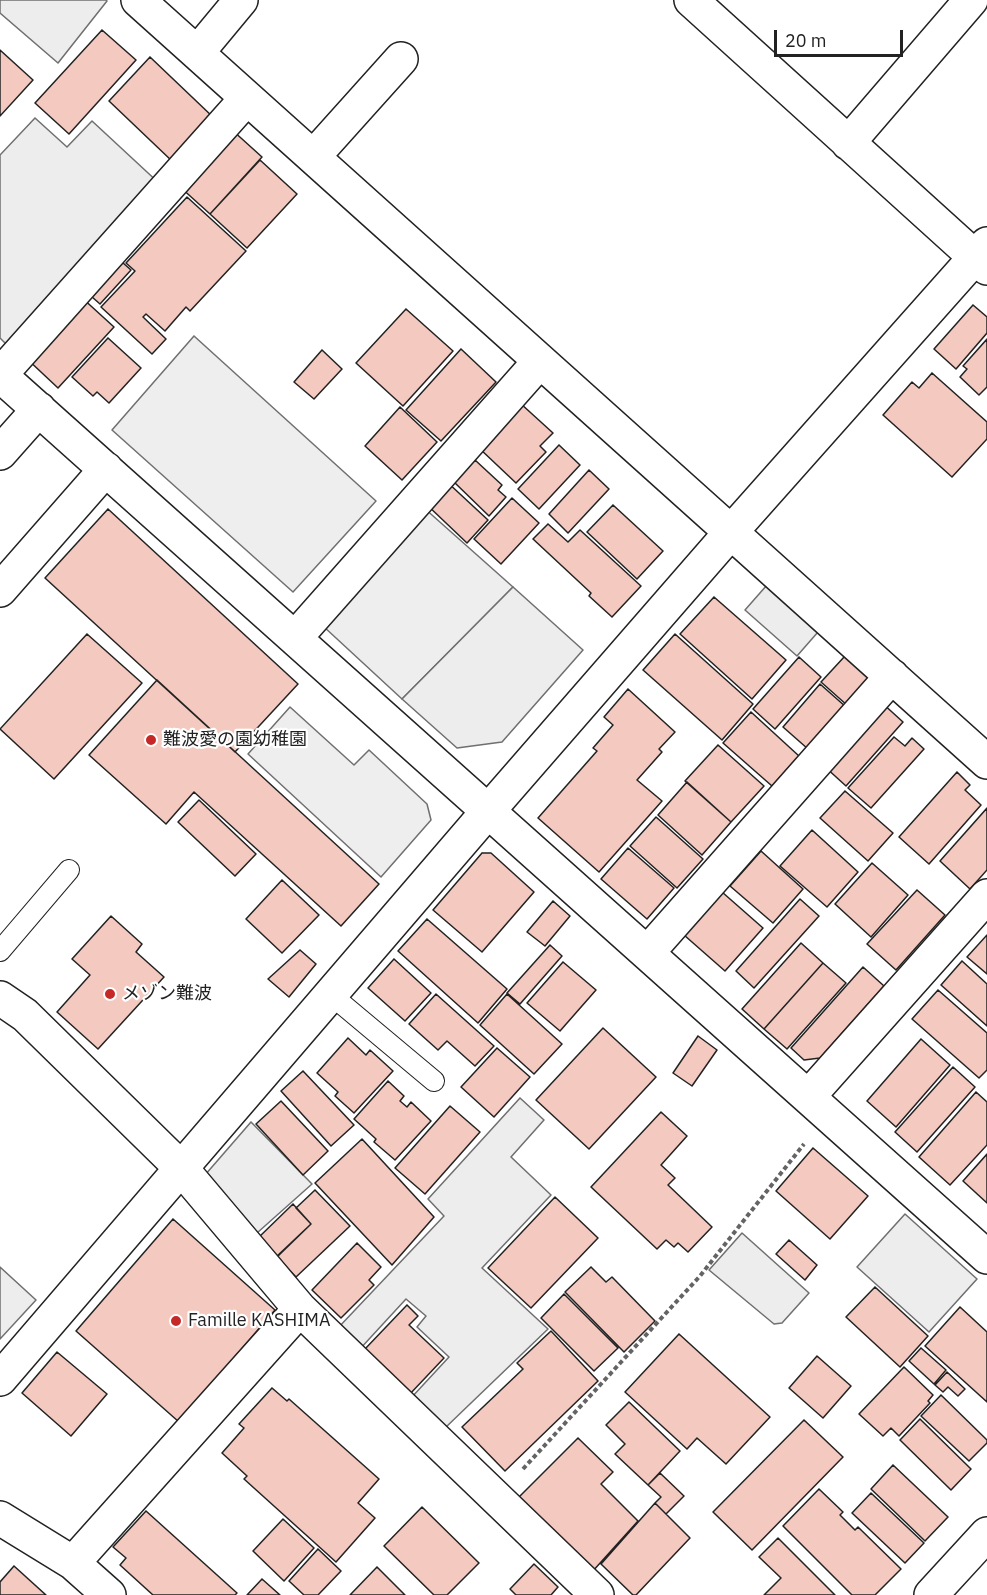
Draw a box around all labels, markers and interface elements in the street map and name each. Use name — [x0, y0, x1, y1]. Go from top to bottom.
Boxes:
scale bar — [777, 18, 906, 56]
text: 20 m — [785, 29, 827, 52]
place label: 難波愛の園幼稚園 — [163, 729, 307, 751]
marker: 難波愛の園幼稚園 — [144, 733, 158, 747]
place label: メゾン難波 — [122, 983, 212, 1005]
marker: メゾン難波 — [103, 987, 117, 1001]
place label: Famille KASHIMA — [188, 1310, 330, 1332]
marker: Famille KASHIMA — [169, 1314, 183, 1328]

